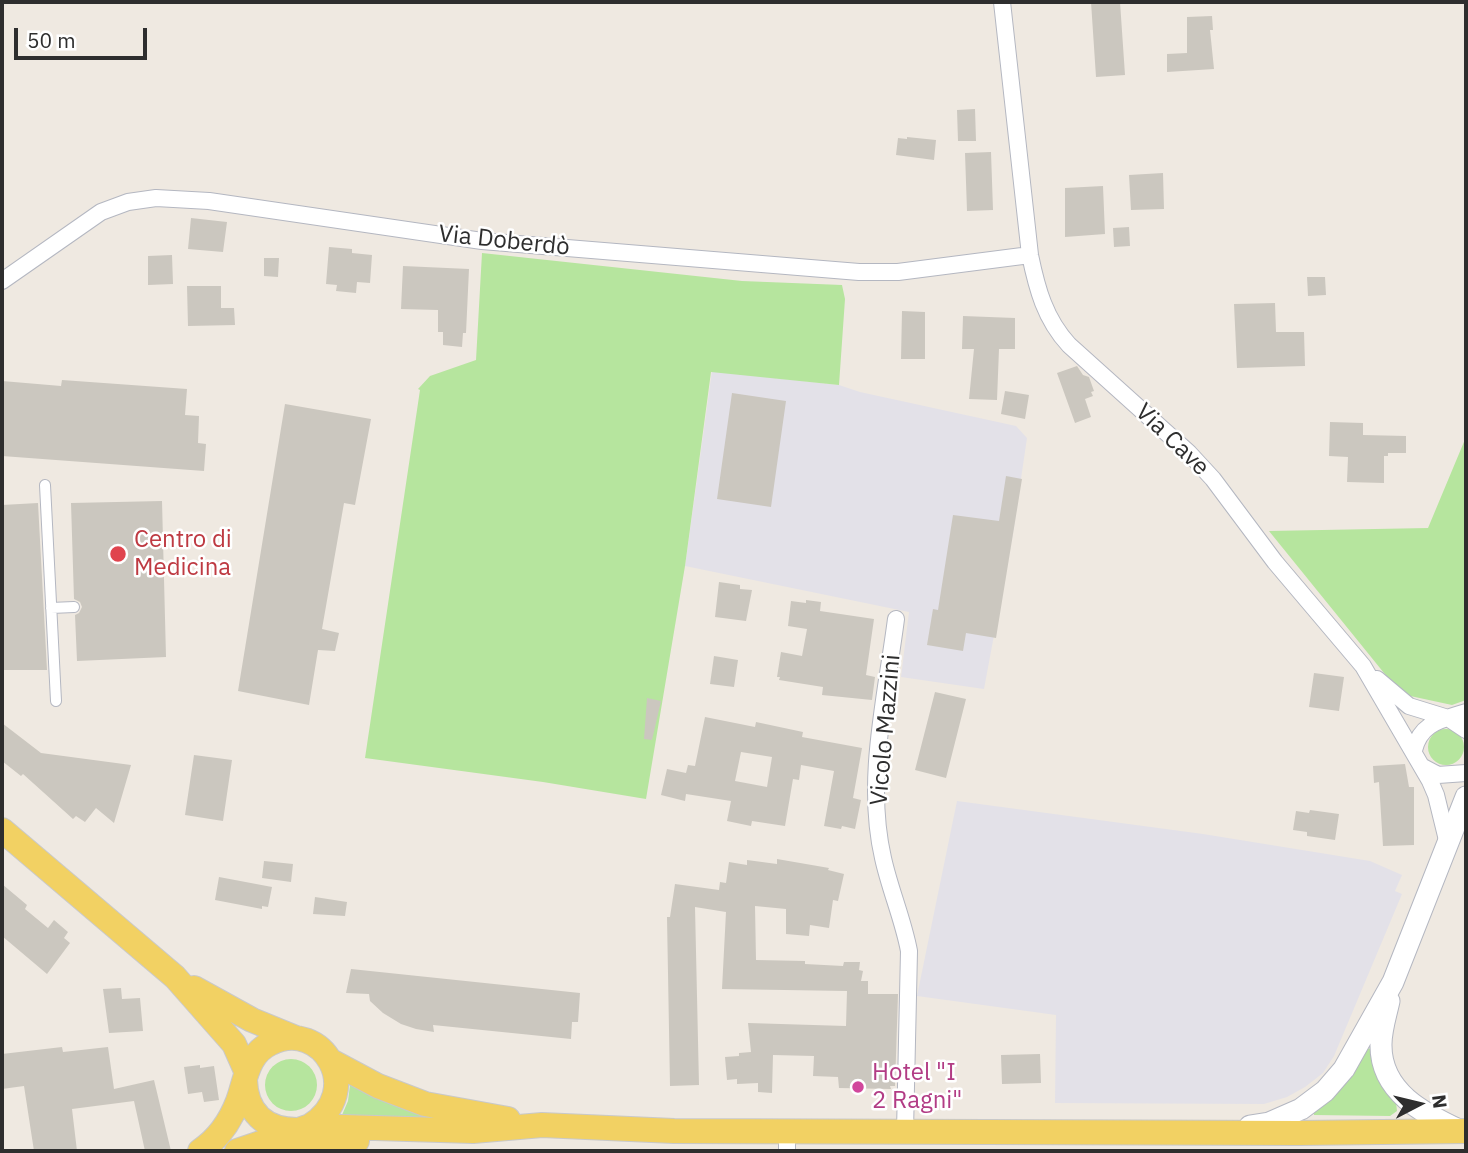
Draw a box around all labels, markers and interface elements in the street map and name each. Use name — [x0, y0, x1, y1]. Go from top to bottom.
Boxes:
scale bar — [18, 14, 150, 58]
text: 50 m — [27, 26, 76, 54]
street label: Via Doberdò — [437, 220, 571, 262]
street label: Via Cave — [1129, 398, 1215, 482]
place label: Centro di Medicina — [134, 526, 232, 582]
marker: Centro di Medicina — [108, 544, 128, 564]
street label: Vicolo Mazzini — [865, 653, 907, 807]
place label: Hotel "I 2 Ragni" — [872, 1059, 962, 1115]
north arrow — [1384, 1069, 1454, 1139]
marker: Hotel "I 2 Ragni" — [850, 1079, 866, 1095]
text: N — [1427, 1093, 1453, 1110]

